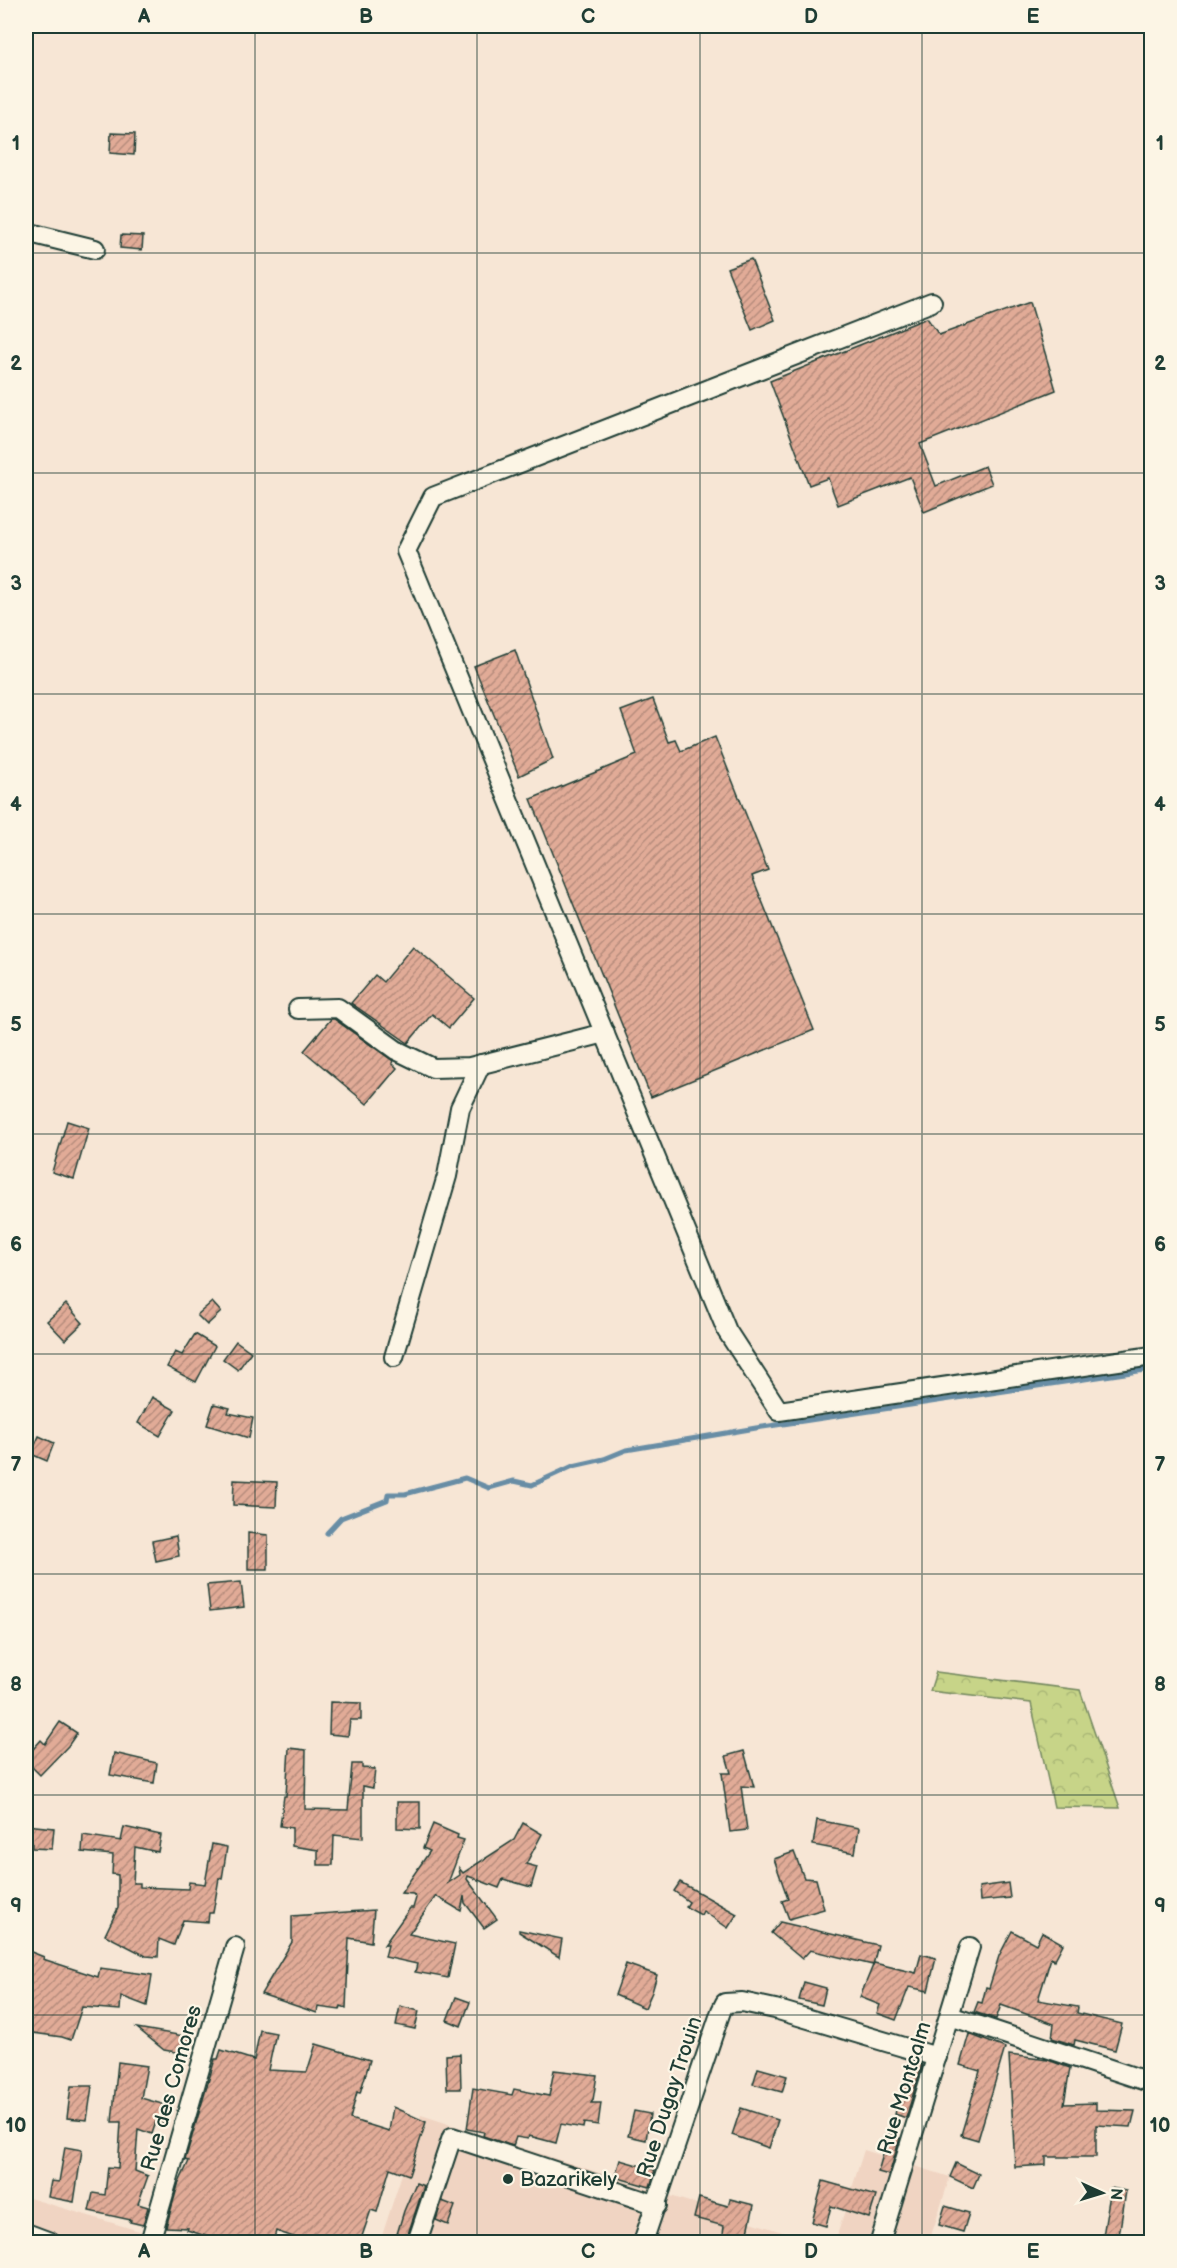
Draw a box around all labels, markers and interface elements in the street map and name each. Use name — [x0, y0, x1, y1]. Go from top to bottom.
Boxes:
text: A — [137, 5, 151, 29]
text: B — [359, 5, 373, 29]
text: C — [581, 5, 595, 29]
text: D — [804, 5, 818, 29]
text: E — [1027, 5, 1040, 29]
text: 1 — [12, 132, 20, 156]
text: 1 — [1156, 132, 1164, 156]
text: 2 — [10, 352, 22, 376]
text: 2 — [1154, 352, 1166, 376]
text: 3 — [10, 572, 22, 596]
text: 3 — [1154, 572, 1166, 596]
text: 4 — [10, 793, 22, 817]
text: 4 — [1154, 793, 1166, 817]
text: 5 — [10, 1013, 22, 1037]
text: 5 — [1154, 1013, 1166, 1037]
text: 6 — [10, 1233, 22, 1257]
text: 6 — [1154, 1233, 1166, 1257]
text: 7 — [10, 1453, 22, 1477]
text: 7 — [1154, 1453, 1166, 1477]
text: 8 — [10, 1673, 22, 1697]
text: 8 — [1154, 1673, 1166, 1697]
text: 9 — [10, 1894, 22, 1918]
text: 9 — [1154, 1894, 1166, 1918]
street label: Rue des Comores — [136, 2002, 207, 2174]
street label: Rue Dugay Trouin — [632, 2013, 707, 2181]
street label: Rue Montcalm — [872, 2019, 937, 2158]
text: 10 — [6, 2114, 26, 2138]
text: 10 — [1150, 2114, 1170, 2138]
north arrow — [1072, 2163, 1132, 2223]
place label: Bazarikely — [520, 2167, 618, 2192]
marker: Bazarikely — [501, 2172, 515, 2186]
text: N — [1106, 2187, 1125, 2201]
text: A — [137, 2240, 151, 2264]
text: B — [359, 2240, 373, 2264]
text: C — [581, 2240, 595, 2264]
text: D — [804, 2240, 818, 2264]
text: E — [1027, 2240, 1040, 2264]

